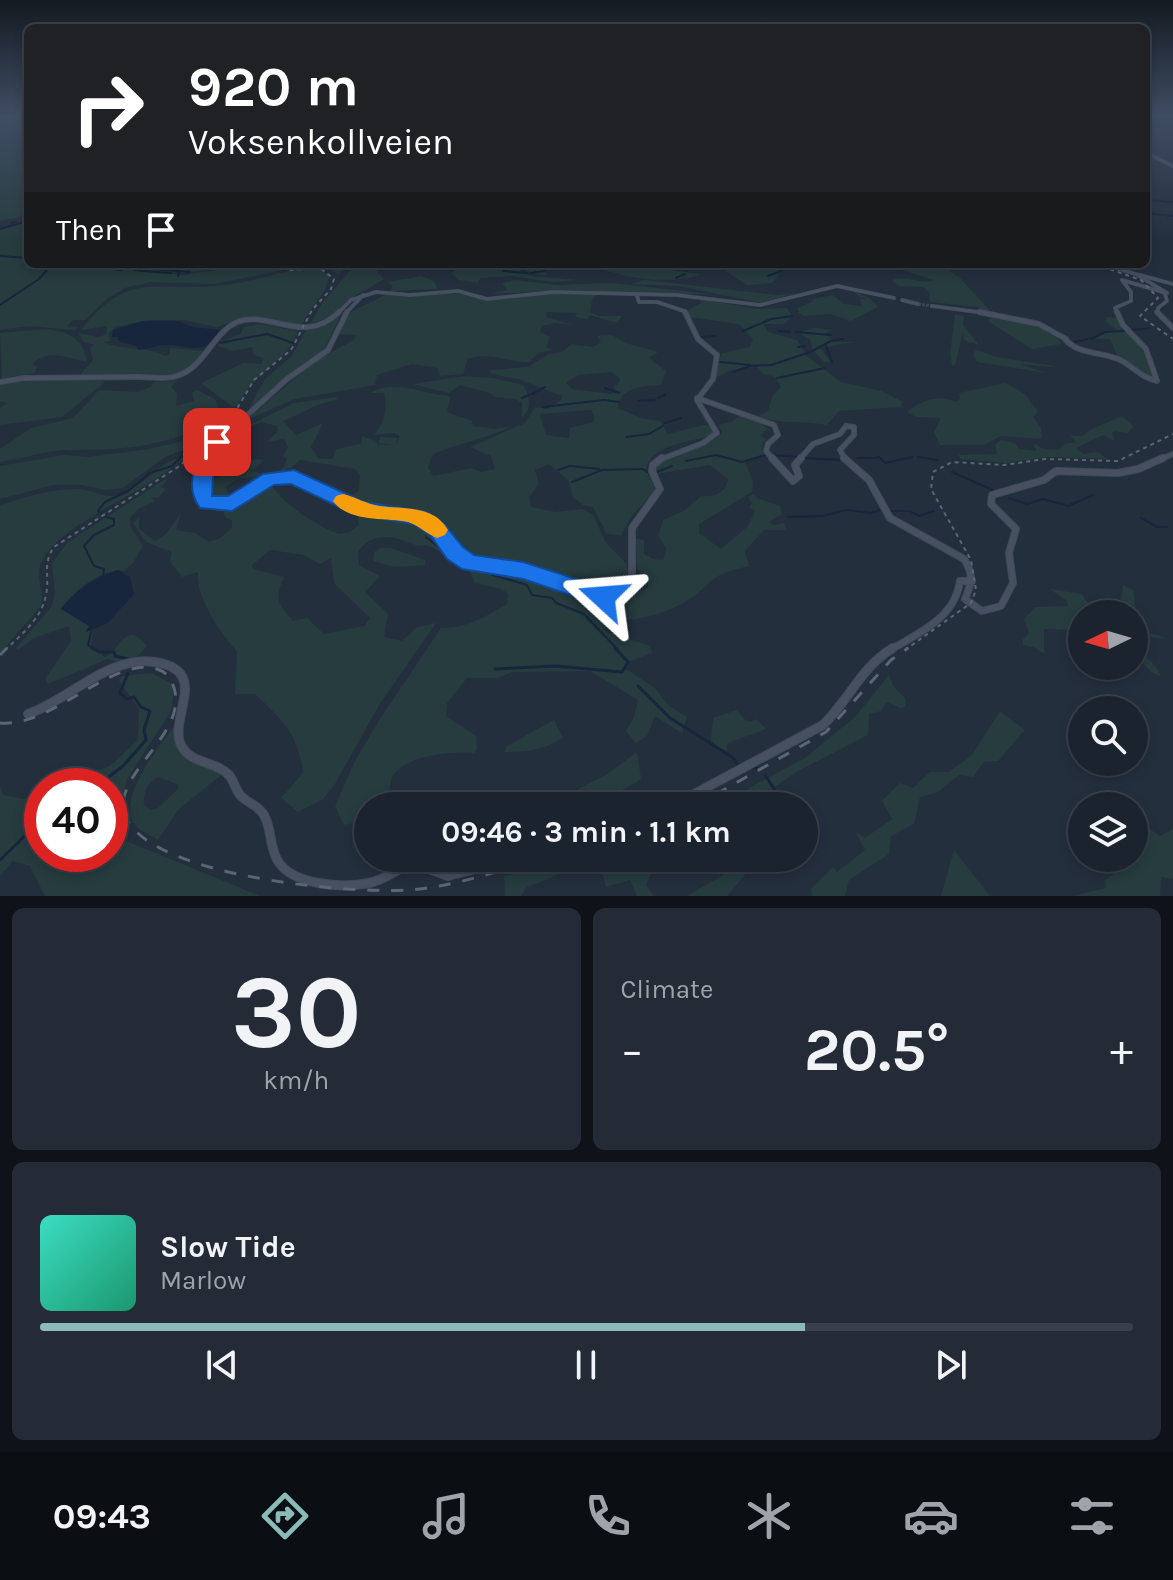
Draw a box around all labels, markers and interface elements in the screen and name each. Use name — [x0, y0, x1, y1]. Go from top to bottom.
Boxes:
text: 920 m — [188, 54, 359, 119]
icon: right — [56, 56, 160, 160]
text: Voksenkollveien — [188, 121, 454, 163]
icon: arrive — [139, 208, 183, 252]
text: Then — [56, 212, 123, 248]
pin — [183, 408, 251, 476]
icon: arrive — [195, 420, 239, 464]
position arrow — [561, 555, 645, 639]
north arrow — [1068, 600, 1148, 680]
map controls — [1068, 600, 1148, 872]
button: search — [1068, 696, 1148, 776]
speed limit sign: 40 — [24, 768, 128, 872]
button: layers — [1068, 792, 1148, 872]
text: 09:46 · 3 min · 1.1 km — [441, 814, 731, 850]
text: 30 — [231, 952, 361, 1073]
text: Climate — [621, 974, 713, 1005]
text: 20.5° — [804, 1015, 949, 1085]
text: − — [621, 1025, 644, 1076]
text: + — [1110, 1025, 1133, 1076]
text: km/h — [263, 1065, 329, 1096]
text: Slow Tide — [160, 1229, 296, 1265]
text: Marlow — [160, 1265, 246, 1296]
icon: previous — [200, 1343, 244, 1387]
icon: pause — [564, 1343, 608, 1387]
icon: next — [929, 1343, 973, 1387]
icon: directions — [257, 1488, 313, 1544]
icon: music — [418, 1488, 474, 1544]
icon: phone — [580, 1488, 636, 1544]
icon: climate — [741, 1488, 797, 1544]
icon: car — [903, 1488, 959, 1544]
icon: filters — [1064, 1488, 1120, 1544]
text: 09:43 — [53, 1495, 151, 1537]

